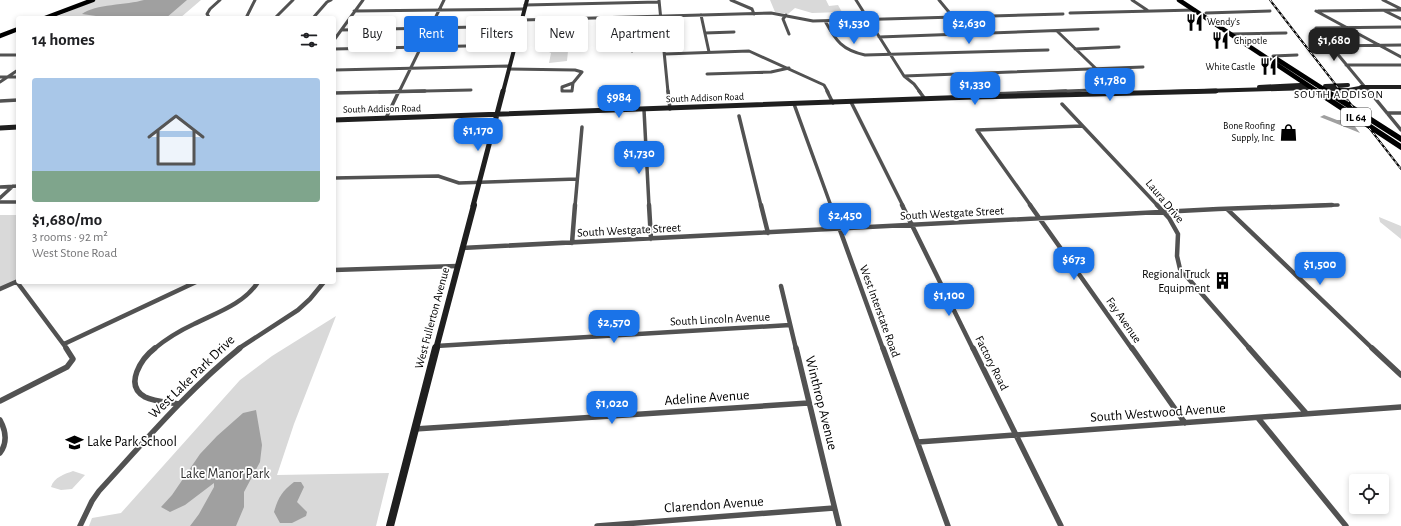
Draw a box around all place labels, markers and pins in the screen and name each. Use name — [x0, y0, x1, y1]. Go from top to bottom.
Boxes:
pin: $1,530 — [821, 11, 887, 45]
pin: $2,630 — [936, 11, 1002, 45]
restaurant icon: Wendy's — [1184, 12, 1204, 32]
place label: Wendy's — [1207, 17, 1240, 27]
pin: $1,680 — [1301, 28, 1367, 62]
restaurant icon: Chipotle — [1211, 31, 1231, 51]
place label: Chipotle — [1234, 36, 1267, 46]
restaurant icon: White Castle — [1258, 57, 1278, 77]
place label: White Castle — [1205, 62, 1255, 72]
pin: $1,780 — [1077, 68, 1143, 102]
pin: $1,330 — [942, 72, 1008, 106]
pin: $984 — [595, 85, 643, 119]
pin: $1,170 — [445, 118, 511, 152]
place label: Bone Roofing Supply, Inc. — [1223, 121, 1275, 143]
shop icon: Bone Roofing Supply, Inc. — [1278, 122, 1298, 142]
pin: $1,730 — [606, 141, 672, 175]
pin: $2,450 — [812, 203, 878, 237]
pin: $673 — [1050, 247, 1098, 281]
pin: $1,500 — [1287, 252, 1353, 286]
place label: Regional Truck Equipment — [1142, 268, 1211, 294]
building icon: Regional Truck Equipment — [1213, 271, 1233, 291]
pin: $1,100 — [916, 283, 982, 317]
pin: $2,570 — [581, 310, 647, 344]
pin: $1,020 — [579, 391, 645, 425]
school or university icon: Lake Park School — [64, 432, 84, 452]
place label: Lake Park School — [87, 435, 177, 449]

